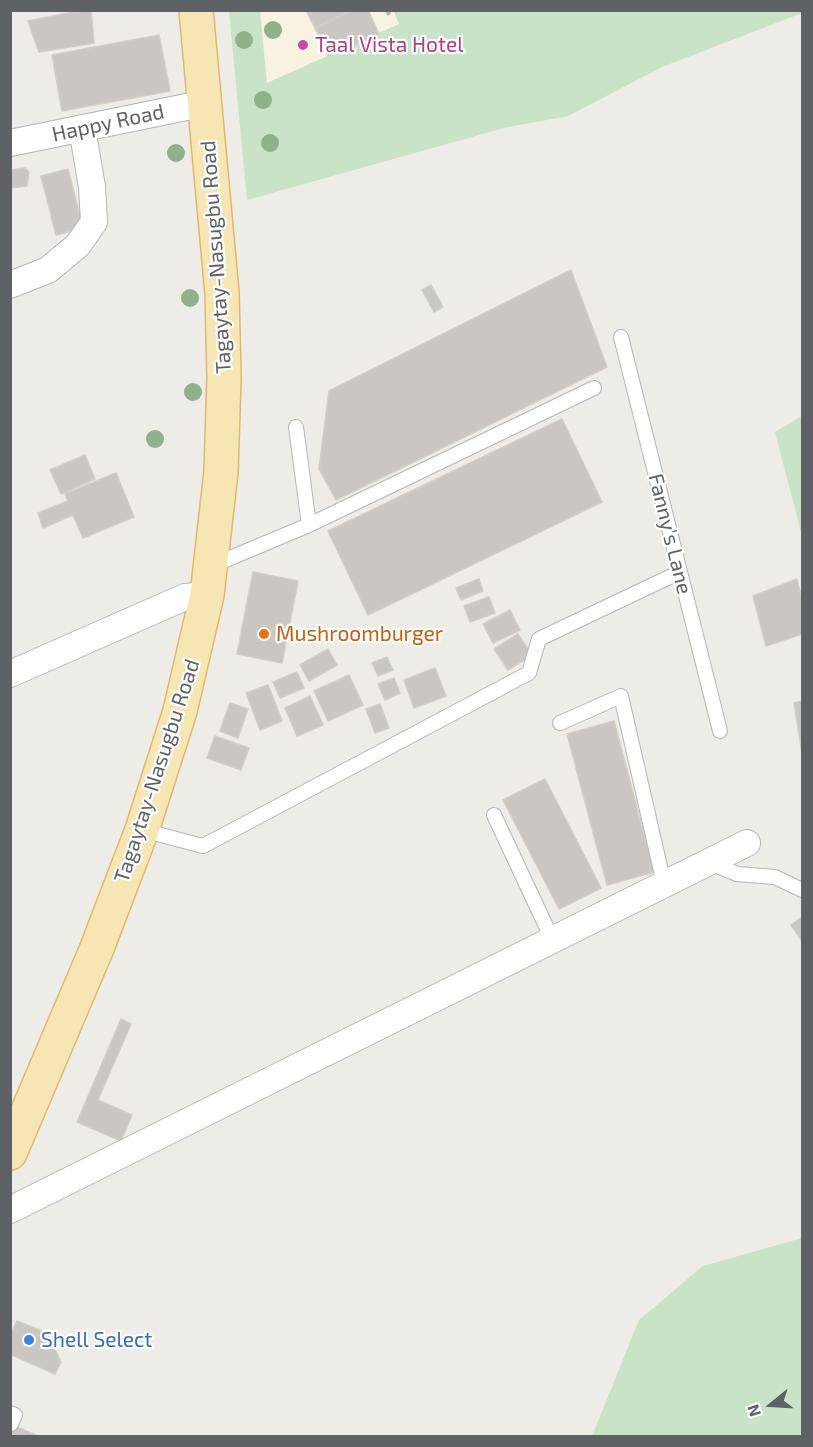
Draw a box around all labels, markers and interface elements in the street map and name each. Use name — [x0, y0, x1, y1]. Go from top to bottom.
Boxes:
place label: Taal Vista Hotel — [315, 32, 464, 58]
marker: Taal Vista Hotel — [296, 38, 310, 52]
street label: Happy Road — [50, 99, 166, 147]
street label: Tagaytay-Nasugbu Road — [195, 140, 237, 374]
street label: Fanny's Lane — [643, 471, 697, 597]
place label: Mushroomburger — [276, 621, 443, 647]
marker: Mushroomburger — [257, 627, 271, 641]
street label: Tagaytay-Nasugbu Road — [109, 656, 205, 886]
place label: Shell Select — [41, 1327, 152, 1353]
marker: Shell Select — [22, 1333, 36, 1347]
north arrow — [741, 1375, 801, 1435]
text: N — [743, 1402, 764, 1419]

